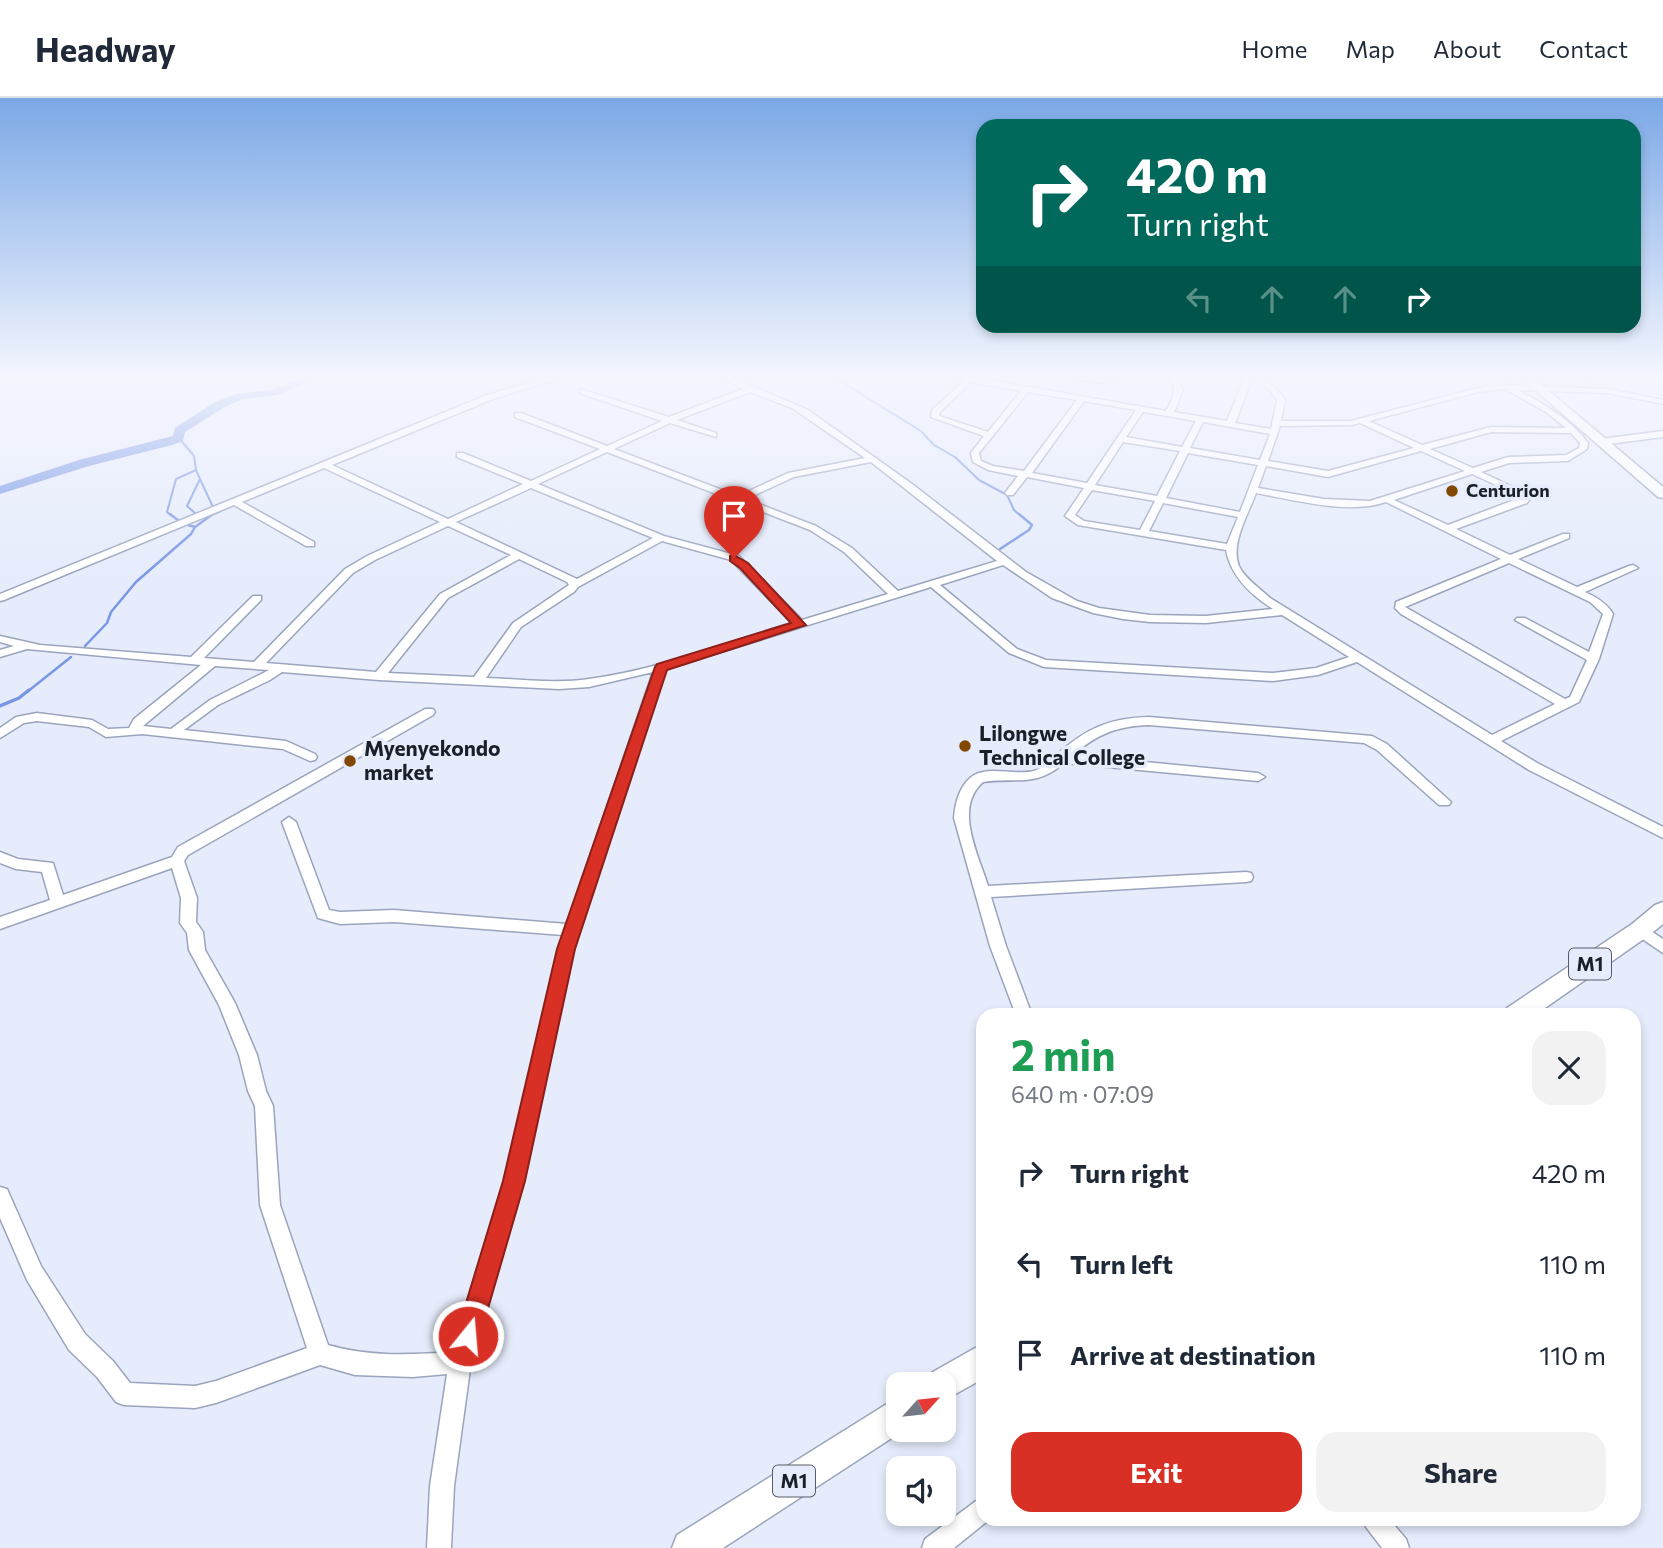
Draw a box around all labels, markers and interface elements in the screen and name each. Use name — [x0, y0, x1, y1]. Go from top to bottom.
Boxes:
text: Headway — [35, 28, 176, 69]
text: Home — [1242, 34, 1308, 63]
text: Map — [1346, 34, 1395, 63]
text: About — [1433, 34, 1501, 63]
text: Contact — [1539, 34, 1628, 63]
text: 420 m — [1126, 143, 1268, 203]
icon: right — [1011, 147, 1102, 238]
text: Turn right — [1126, 203, 1269, 243]
icon: left — [1180, 280, 1218, 318]
icon: ahead — [1253, 280, 1291, 318]
icon: ahead — [1326, 280, 1364, 318]
icon: right — [1399, 280, 1437, 318]
place label: Centurion — [1466, 479, 1550, 501]
marker: Centurion — [1444, 483, 1460, 499]
pin — [704, 486, 764, 558]
icon: arrive — [715, 497, 753, 535]
place label: Lilongwe Technical College — [979, 720, 1145, 769]
place label: Myenyekondo market — [364, 735, 501, 784]
marker: Lilongwe Technical College — [957, 738, 973, 754]
marker: Myenyekondo market — [342, 753, 358, 769]
road number: M1 — [1569, 948, 1611, 979]
text: 2 min — [1011, 1028, 1116, 1080]
button: close — [1532, 1031, 1606, 1105]
text: 640 m · 07:09 — [1011, 1080, 1154, 1108]
icon: right — [1011, 1154, 1049, 1192]
text: Turn right — [1070, 1157, 1189, 1188]
text: 420 m — [1532, 1157, 1606, 1188]
icon: left — [1011, 1245, 1049, 1283]
text: Turn left — [1070, 1248, 1173, 1279]
text: 110 m — [1539, 1248, 1606, 1279]
position arrow — [431, 1299, 505, 1373]
icon: arrive — [1011, 1336, 1049, 1374]
text: Arrive at destination — [1070, 1339, 1316, 1370]
text: 110 m — [1539, 1339, 1606, 1370]
north arrow — [886, 1372, 956, 1442]
map controls — [886, 1372, 956, 1526]
button: Exit — [1011, 1432, 1302, 1512]
button: Share — [1316, 1432, 1606, 1512]
button: sound — [886, 1456, 956, 1526]
road number: M1 — [773, 1466, 815, 1497]

